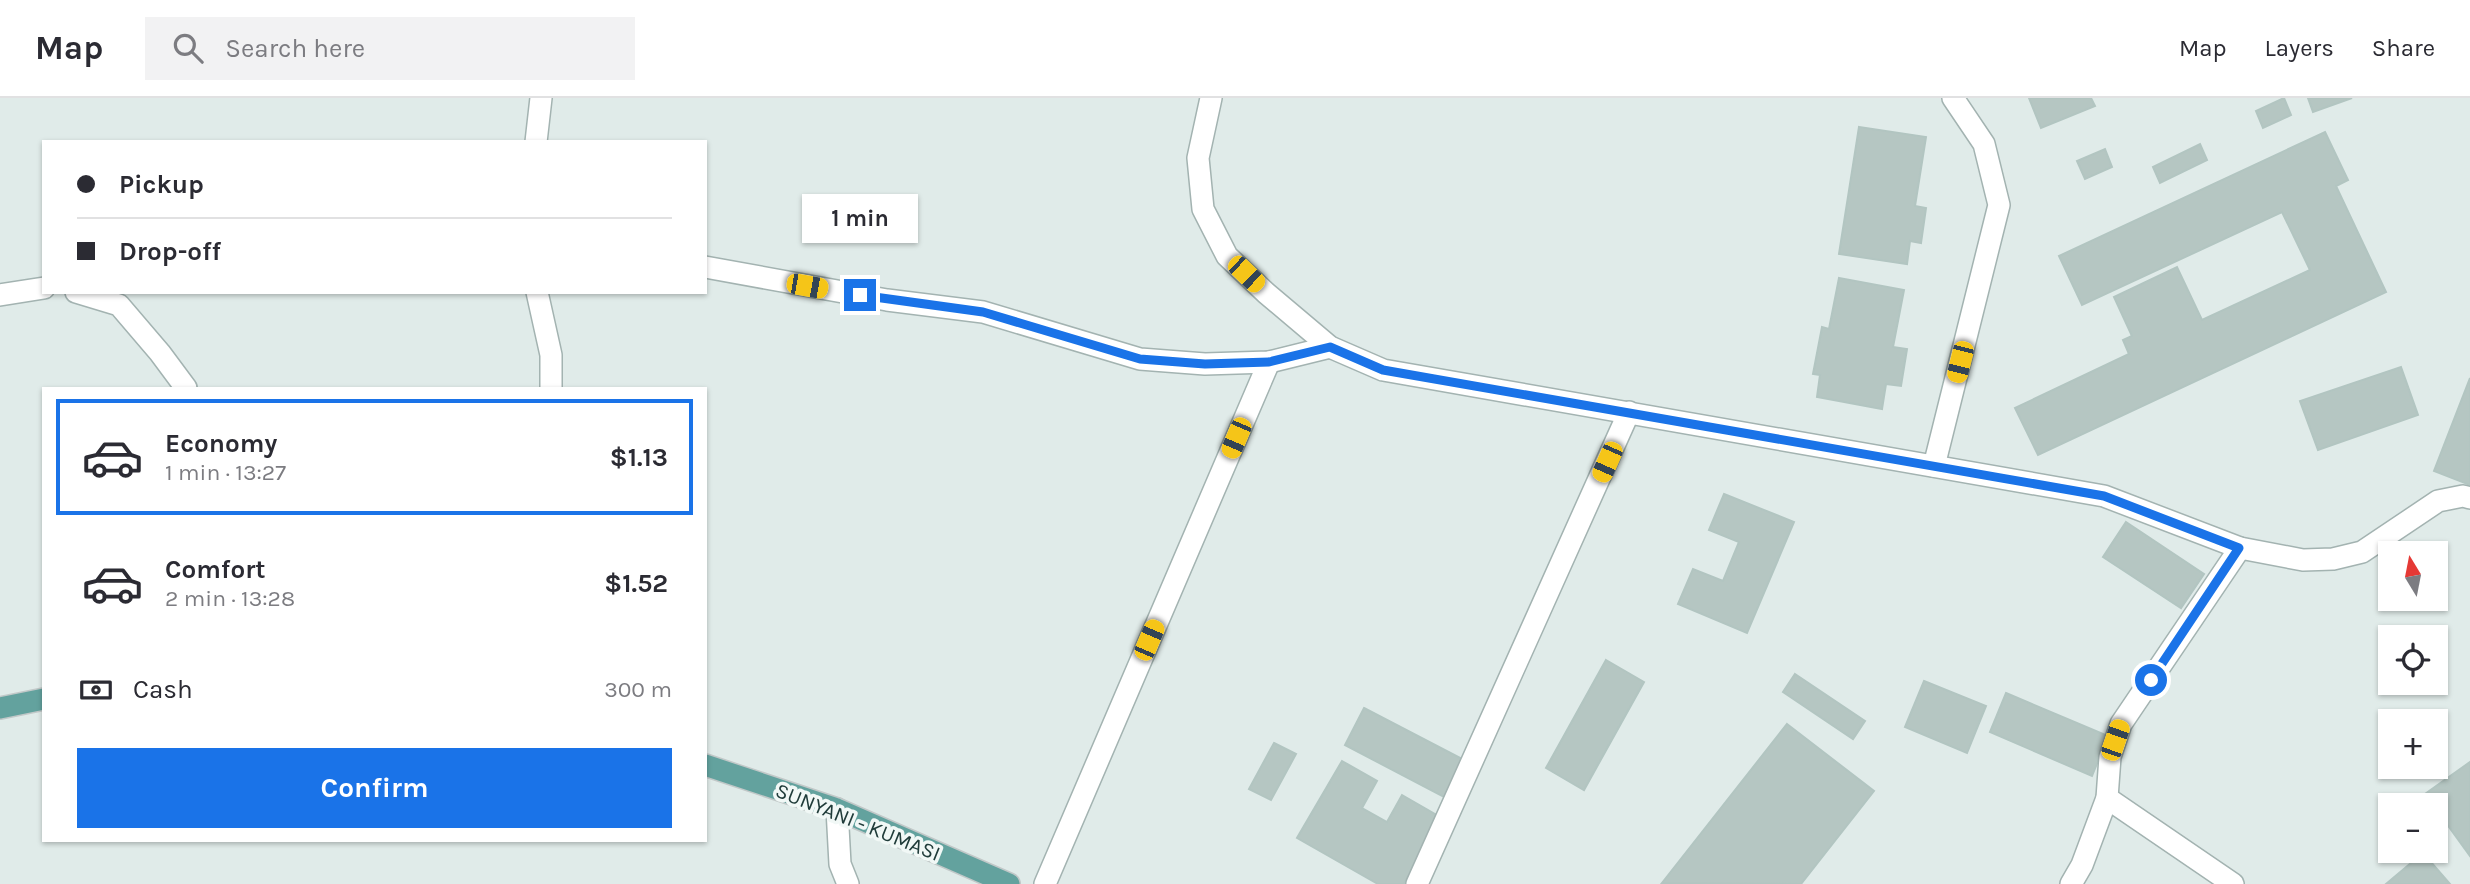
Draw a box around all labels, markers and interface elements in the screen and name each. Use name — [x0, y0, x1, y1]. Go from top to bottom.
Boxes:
search box — [145, 17, 635, 80]
text: Map — [35, 29, 103, 67]
icon: search — [169, 29, 207, 67]
text: Search here — [225, 33, 365, 64]
text: Map — [2179, 34, 2227, 62]
text: Layers — [2265, 34, 2334, 62]
text: Share — [2372, 34, 2435, 62]
text: Pickup — [119, 169, 204, 200]
callout: 1 min — [802, 194, 918, 242]
text: 1 min — [831, 205, 889, 232]
text: Drop-off — [119, 236, 221, 267]
car — [1224, 252, 1269, 296]
car — [785, 272, 830, 300]
route end — [844, 279, 876, 311]
car — [1945, 339, 1976, 385]
car — [1219, 415, 1254, 461]
icon: car — [81, 426, 144, 489]
text: Economy — [165, 428, 277, 459]
car — [1589, 439, 1626, 485]
text: $1.13 — [610, 442, 668, 473]
text: 1 min · 13:27 — [165, 459, 286, 486]
north arrow — [2378, 541, 2448, 611]
map controls — [2378, 541, 2448, 863]
icon: car — [81, 552, 144, 615]
text: Comfort — [165, 554, 266, 585]
text: $1.52 — [604, 568, 668, 599]
text: 2 min · 13:28 — [165, 585, 295, 612]
car — [1132, 617, 1167, 663]
button: locate — [2378, 625, 2448, 695]
route start — [2135, 664, 2167, 696]
icon: cash — [77, 671, 115, 709]
text: Cash — [133, 674, 193, 705]
text: 300 m — [604, 676, 672, 703]
button: + — [2378, 709, 2448, 779]
car — [2099, 717, 2132, 763]
button: Confirm — [77, 748, 672, 828]
street label: SUNYANI - KUMASI — [772, 778, 944, 866]
button: − — [2378, 793, 2448, 863]

